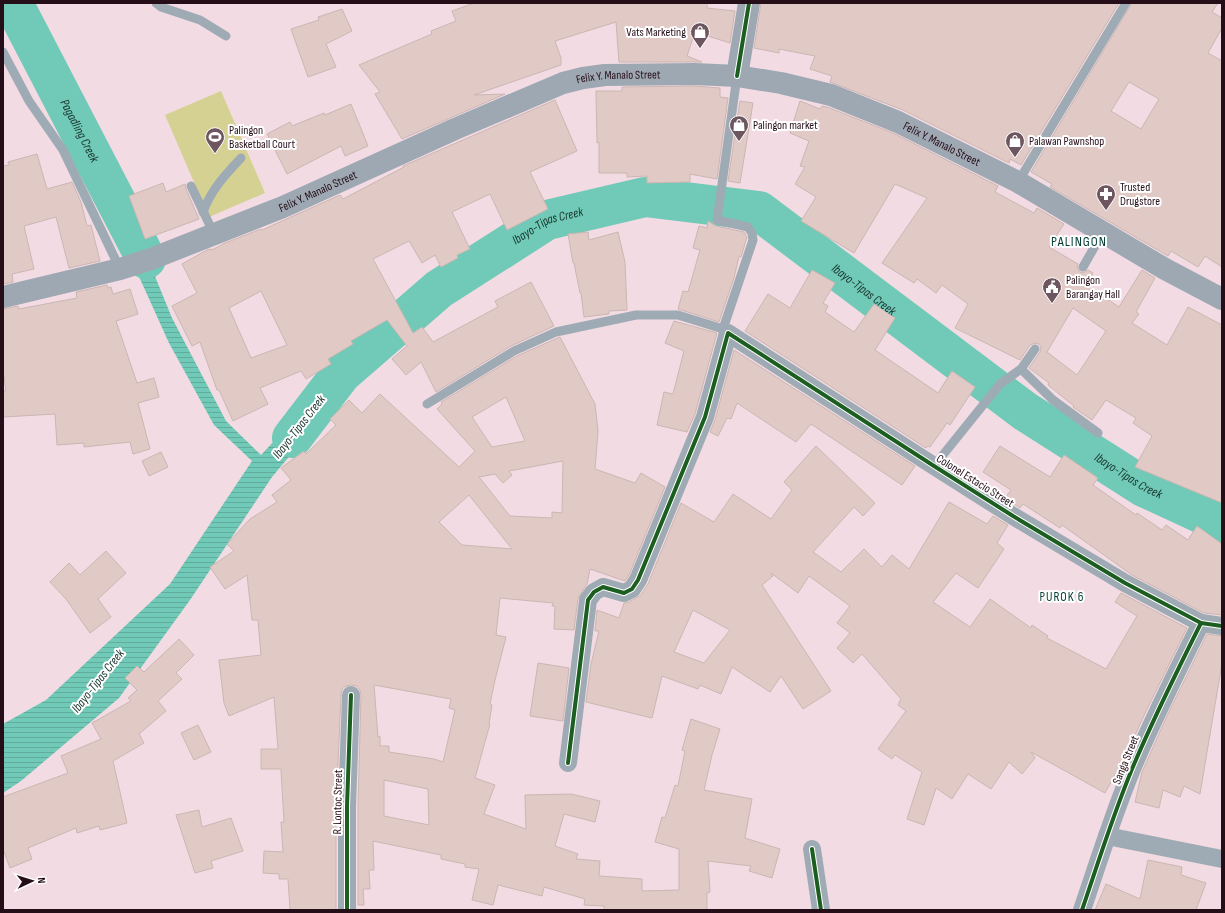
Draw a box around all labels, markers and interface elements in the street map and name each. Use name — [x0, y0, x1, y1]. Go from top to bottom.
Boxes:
shop icon: Vats Marketing — [689, 21, 711, 49]
place label: Vats Marketing — [626, 25, 686, 40]
street label: Felix Y. Manalo Street — [575, 67, 661, 87]
water label: Pagadling Creek — [56, 97, 103, 166]
shop icon: Palingon market — [728, 114, 750, 142]
place label: Palingon market — [753, 118, 818, 133]
street label: Felix Y. Manalo Street — [901, 118, 983, 170]
place label: Palingon Basketball Court — [229, 123, 295, 152]
sports icon: Palingon Basketball Court — [204, 126, 226, 154]
shop icon: Palawan Pawnshop — [1004, 130, 1026, 158]
place label: Palawan Pawnshop — [1029, 134, 1104, 149]
street label: Felix Y. Manalo Street — [277, 167, 360, 215]
place label: Trusted Drugstore — [1120, 180, 1160, 209]
pharmacy icon: Trusted Drugstore — [1095, 183, 1117, 211]
water label: Ibayo-Tipas Creek — [509, 204, 586, 248]
district label: PALINGON — [1051, 233, 1107, 250]
water label: Ibayo-Tipas Creek — [828, 260, 900, 320]
place label: Palingon Barangay Hall — [1066, 273, 1120, 302]
public building icon: Palingon Barangay Hall — [1041, 276, 1063, 304]
water label: Ibayo-Tipas Creek — [269, 391, 330, 462]
water label: Ibayo-Tipas Creek — [1091, 449, 1166, 503]
street label: Colonel Estacio Street — [933, 451, 1017, 511]
district label: PUROK 6 — [1040, 589, 1084, 605]
water label: Ibayo-Tipas Creek — [68, 645, 129, 716]
street label: Sanga Street — [1109, 733, 1143, 787]
street label: R. Lontoc Street — [330, 769, 346, 835]
north arrow — [12, 861, 52, 901]
text: N — [35, 877, 48, 884]

